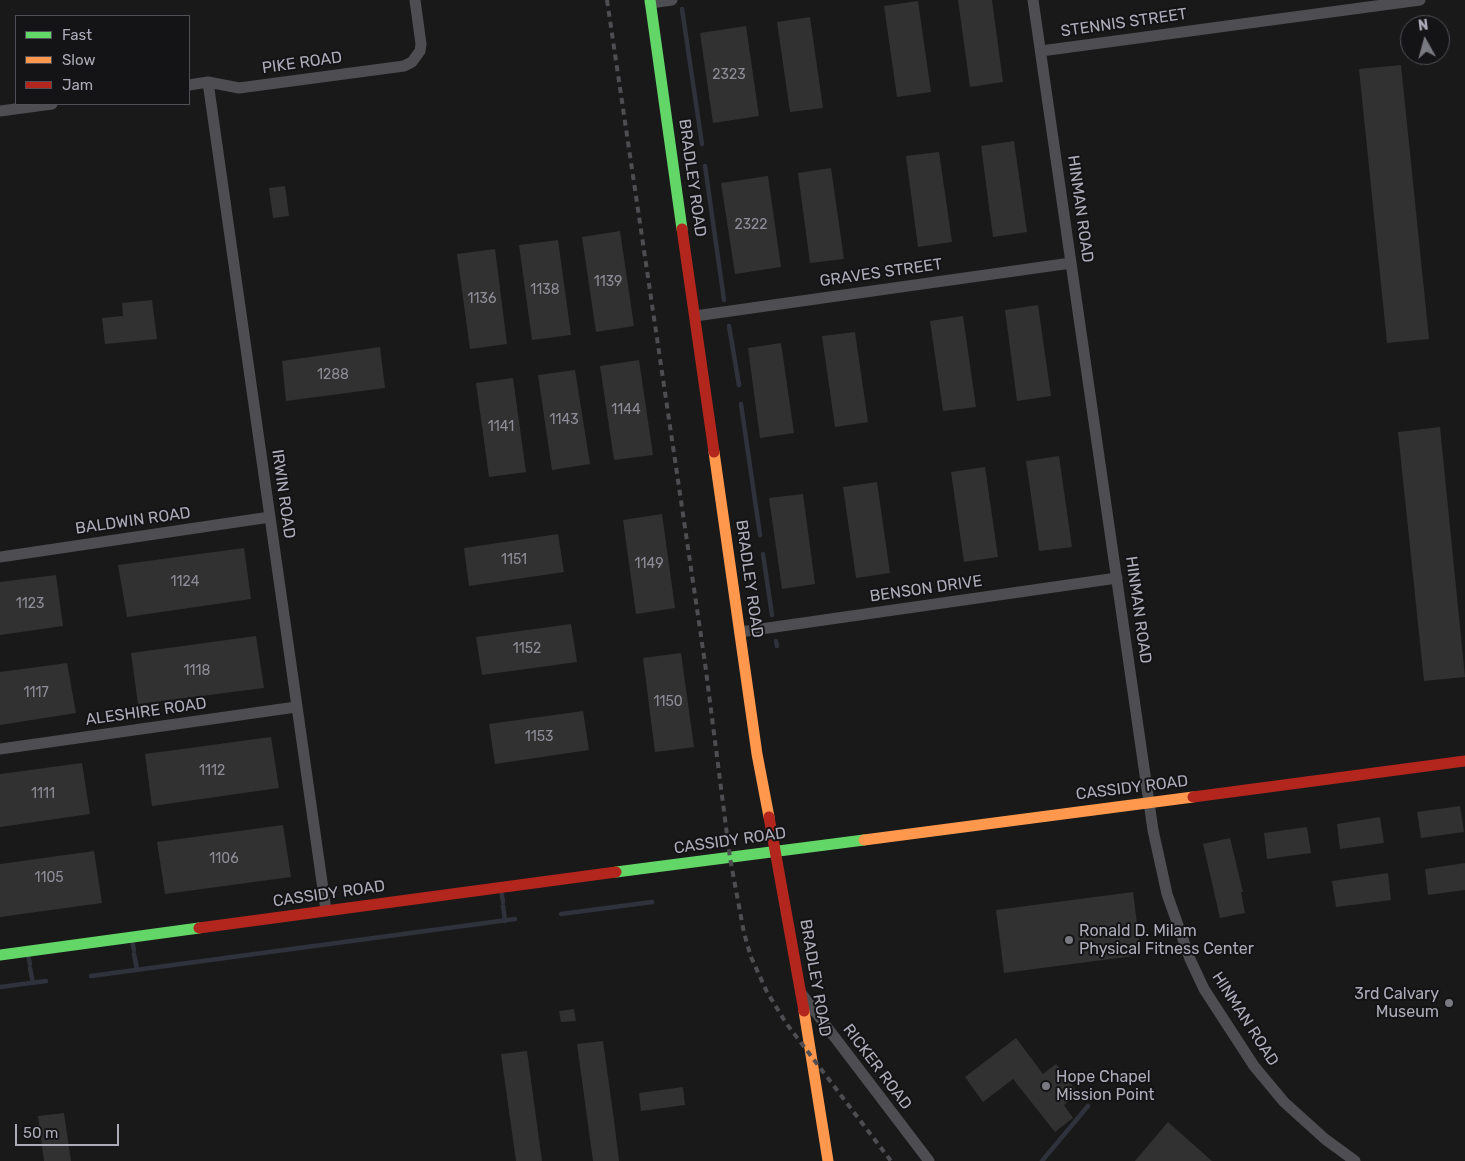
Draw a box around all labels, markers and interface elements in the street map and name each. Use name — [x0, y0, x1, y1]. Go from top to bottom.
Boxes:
street label: STENNIS STREET — [1060, 5, 1188, 41]
legend — [15, 15, 190, 105]
north arrow — [1400, 15, 1450, 65]
text: N — [1417, 17, 1429, 35]
text: Fast — [62, 26, 92, 44]
street label: PIKE ROAD — [261, 48, 343, 78]
text: Slow — [62, 51, 95, 69]
house number: 2323 — [712, 67, 746, 83]
text: Jam — [62, 76, 93, 94]
street label: BRADLEY ROAD — [674, 118, 710, 238]
street label: HINMAN ROAD — [1063, 154, 1097, 264]
house number: 2322 — [734, 217, 768, 233]
street label: GRAVES STREET — [818, 255, 944, 291]
house number: 1139 — [594, 274, 622, 290]
house number: 1138 — [530, 282, 560, 298]
house number: 1136 — [468, 291, 496, 307]
house number: 1288 — [317, 367, 349, 383]
house number: 1144 — [611, 402, 641, 418]
house number: 1143 — [549, 412, 579, 428]
house number: 1141 — [488, 419, 514, 435]
street label: IRWIN ROAD — [267, 448, 299, 540]
street label: BALDWIN ROAD — [74, 503, 192, 539]
street label: BRADLEY ROAD — [731, 519, 767, 639]
house number: 1151 — [501, 552, 527, 568]
street label: HINMAN ROAD — [1121, 555, 1155, 665]
house number: 1149 — [635, 556, 663, 572]
street label: BENSON DRIVE — [869, 572, 983, 606]
house number: 1124 — [171, 574, 199, 590]
house number: 1123 — [16, 596, 44, 612]
house number: 1152 — [513, 641, 541, 657]
house number: 1118 — [184, 663, 210, 679]
house number: 1117 — [23, 685, 49, 701]
street label: ALESHIRE ROAD — [84, 694, 208, 730]
house number: 1150 — [653, 694, 683, 710]
house number: 1153 — [525, 729, 553, 745]
house number: 1112 — [199, 763, 225, 779]
street label: CASSIDY ROAD — [1075, 772, 1189, 804]
house number: 1111 — [31, 786, 55, 802]
street label: CASSIDY ROAD — [673, 824, 787, 858]
house number: 1106 — [209, 851, 239, 867]
house number: 1105 — [34, 870, 64, 886]
street label: CASSIDY ROAD — [272, 877, 386, 911]
street label: BRADLEY ROAD — [795, 918, 835, 1038]
place label: Ronald D. Milam Physical Fitness Center — [1079, 921, 1254, 959]
marker: Ronald D. Milam Physical Fitness Center — [1063, 934, 1075, 946]
street label: HINMAN ROAD — [1207, 968, 1283, 1070]
place label: 3rd Calvary Museum — [1354, 984, 1439, 1022]
marker: 3rd Calvary Museum — [1443, 997, 1455, 1009]
street label: RICKER ROAD — [839, 1020, 915, 1114]
place label: Hope Chapel Mission Point — [1056, 1067, 1155, 1105]
marker: Hope Chapel Mission Point — [1040, 1080, 1052, 1092]
scale bar — [18, 1114, 121, 1146]
text: 50 m — [23, 1124, 58, 1142]

